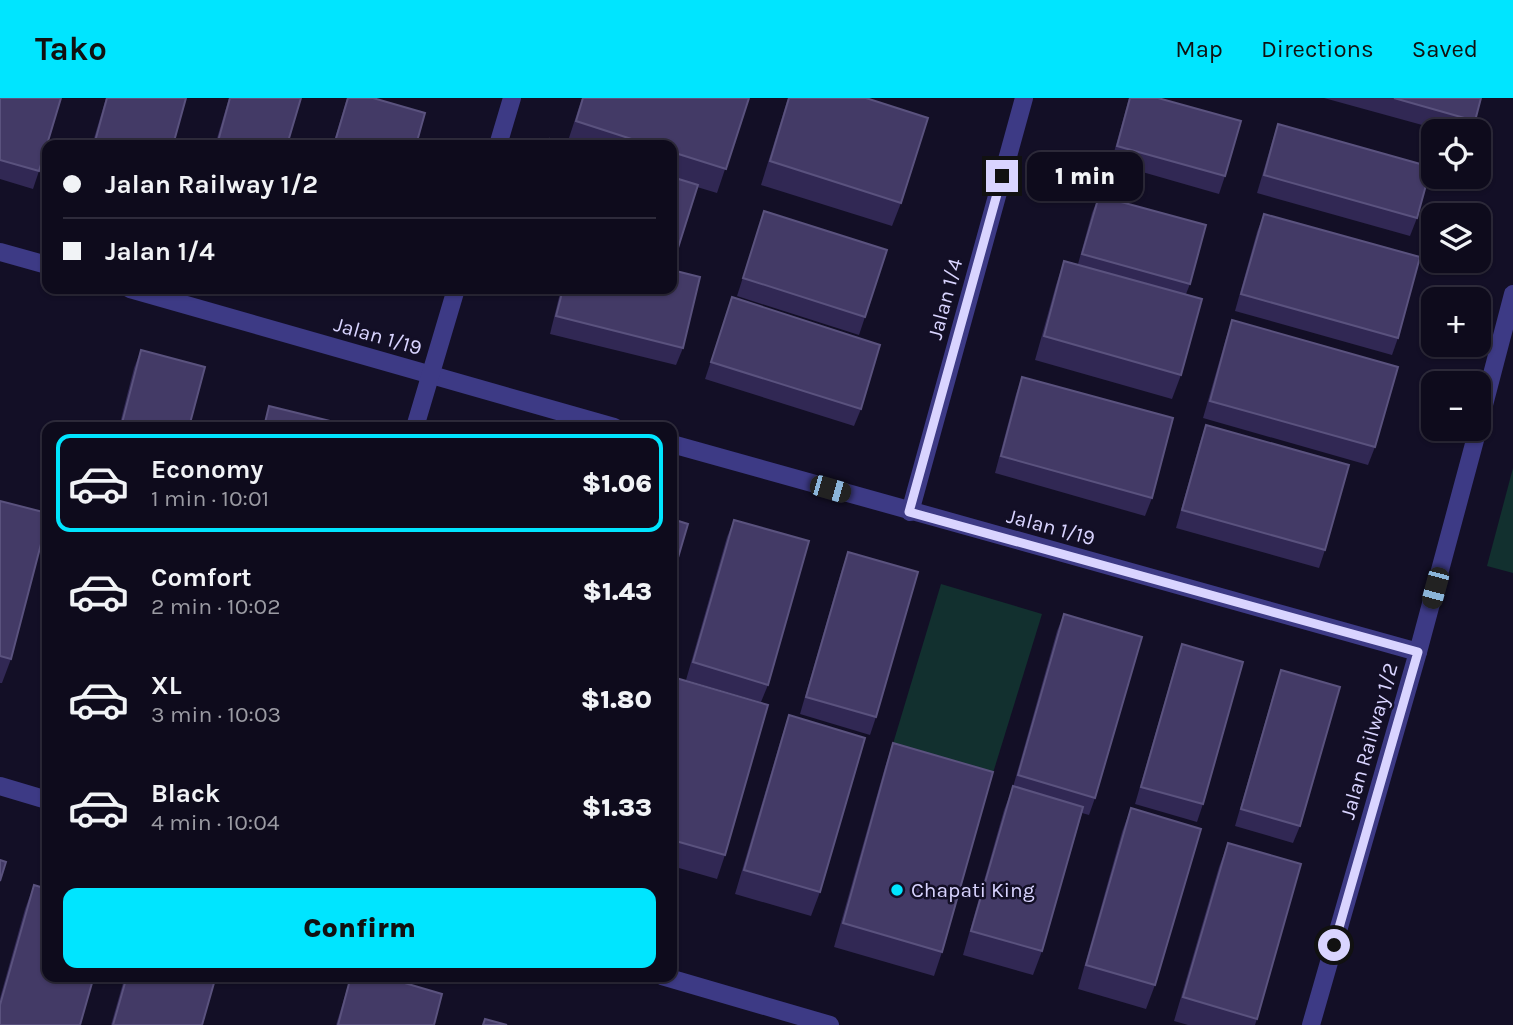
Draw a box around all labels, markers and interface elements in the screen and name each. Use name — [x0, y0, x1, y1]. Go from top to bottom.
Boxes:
text: Tako — [35, 30, 107, 68]
text: Map — [1175, 35, 1223, 63]
text: Directions — [1261, 35, 1374, 63]
text: Saved — [1412, 35, 1478, 63]
map controls — [1421, 119, 1491, 441]
button: locate — [1421, 119, 1491, 189]
callout: 1 min — [1026, 152, 1142, 200]
route end — [986, 160, 1018, 192]
text: 1 min — [1055, 163, 1115, 190]
text: Jalan Railway 1/2 — [105, 169, 318, 200]
button: layers — [1421, 203, 1491, 273]
text: Jalan 1/4 — [105, 236, 215, 267]
street label: Jalan 1/4 — [923, 256, 967, 342]
button: + — [1421, 287, 1491, 357]
street label: Jalan 1/19 — [331, 312, 425, 360]
button: − — [1421, 371, 1491, 441]
icon: car — [67, 452, 130, 515]
text: Economy — [151, 454, 263, 485]
text: $1.06 — [582, 468, 652, 499]
car — [807, 473, 854, 505]
text: 1 min · 10:01 — [151, 485, 269, 512]
street label: Jalan 1/19 — [1004, 504, 1098, 550]
icon: car — [67, 560, 130, 623]
text: Comfort — [151, 562, 252, 593]
car — [1420, 565, 1451, 611]
text: $1.43 — [582, 576, 652, 607]
text: 2 min · 10:02 — [151, 593, 281, 620]
street label: Jalan Railway 1/2 — [1335, 660, 1403, 822]
icon: car — [67, 668, 130, 731]
text: XL — [151, 670, 182, 701]
text: $1.80 — [581, 684, 652, 715]
text: 3 min · 10:03 — [151, 701, 281, 728]
icon: car — [67, 776, 130, 839]
text: Black — [151, 778, 220, 809]
text: $1.33 — [582, 792, 652, 823]
text: 4 min · 10:04 — [151, 809, 280, 836]
place label: Chapati King — [911, 878, 1035, 902]
marker: Chapati King — [889, 882, 905, 898]
button: Confirm — [63, 888, 656, 968]
route start — [1318, 929, 1350, 961]

